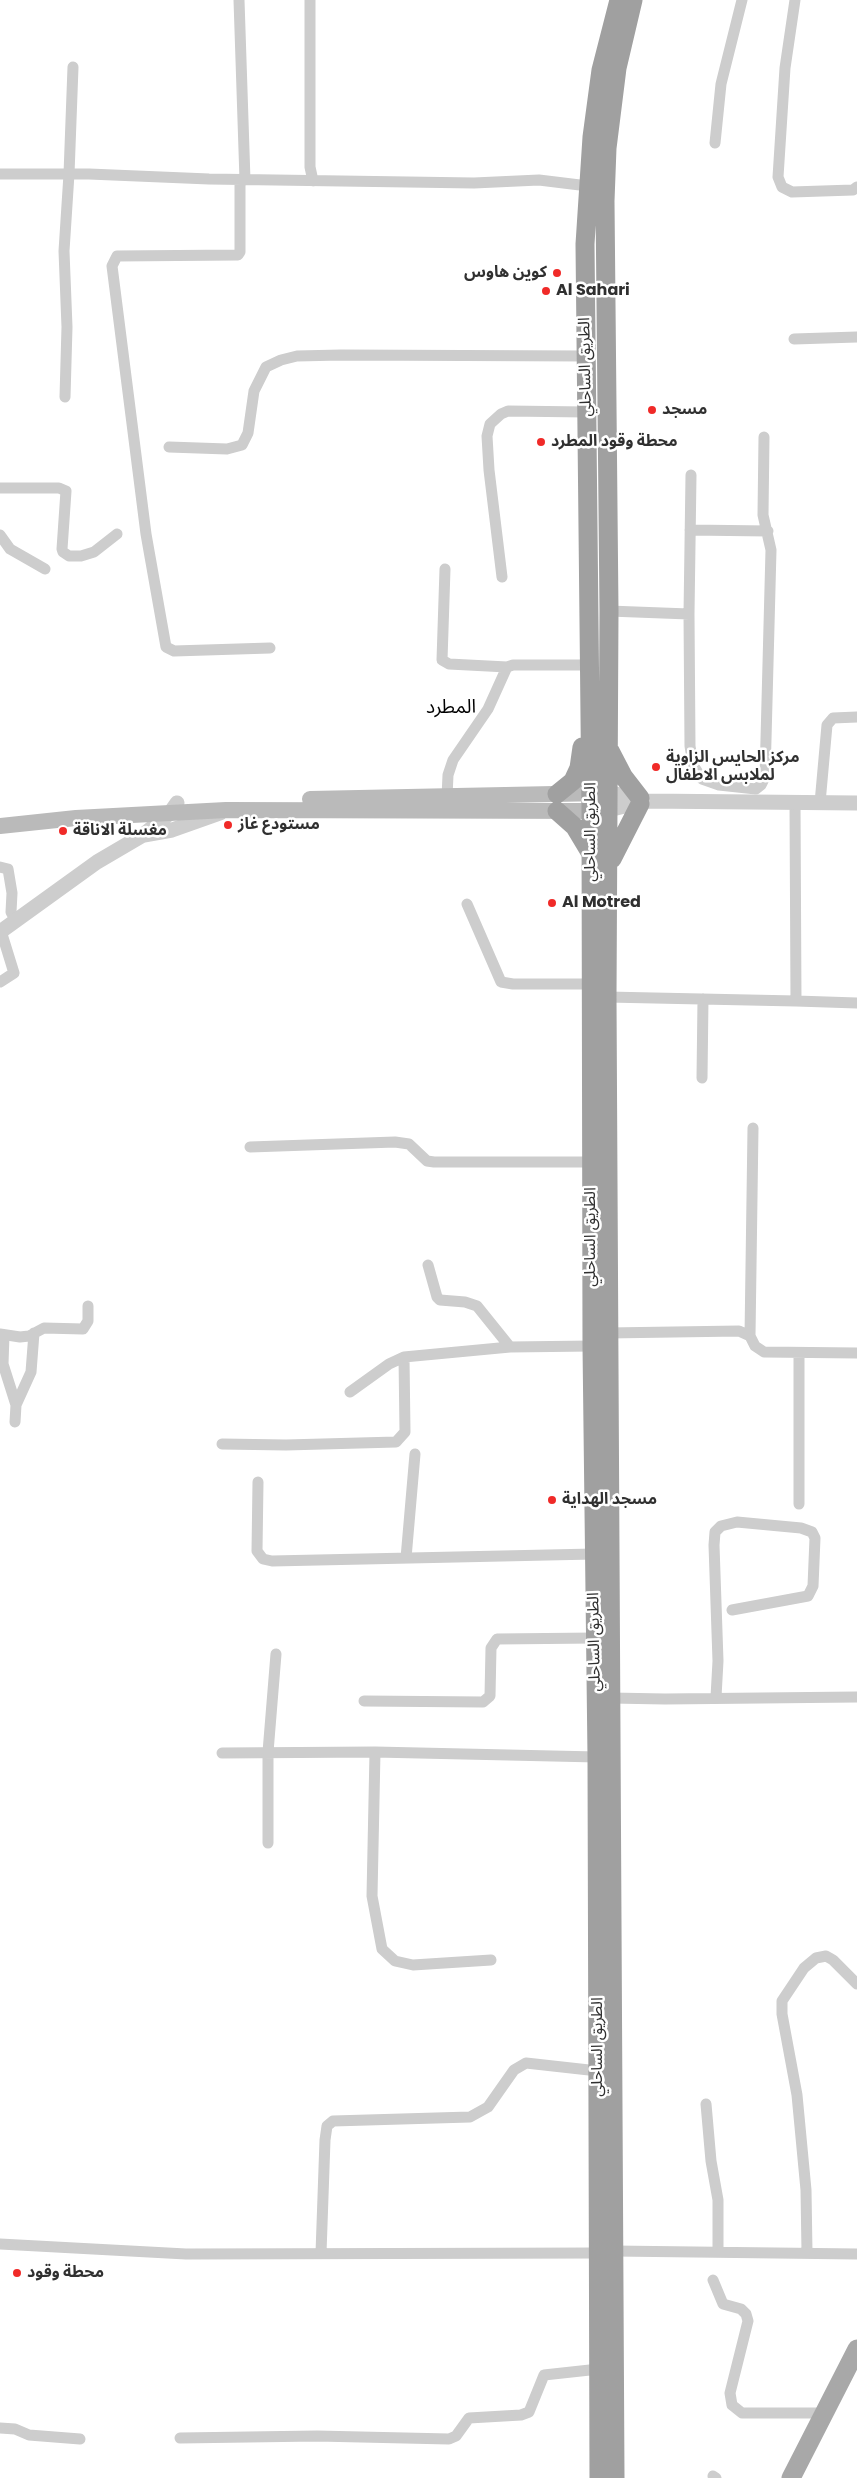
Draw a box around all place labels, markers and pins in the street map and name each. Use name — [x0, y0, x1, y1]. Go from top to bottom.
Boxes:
place label: كوين هاوس — [464, 263, 547, 283]
marker: كوين هاوس — [551, 267, 563, 279]
place label: Al Sahari — [556, 281, 630, 301]
marker: Al Sahari — [540, 285, 552, 297]
place label: مسجد — [662, 400, 707, 420]
marker: مسجد — [646, 404, 658, 416]
place label: محطة وقود المطرد — [551, 432, 678, 452]
marker: محطة وقود المطرد — [535, 436, 547, 448]
place label: مركز الحايس الزاوية لملابس الاطفال — [666, 748, 799, 786]
marker: مركز الحايس الزاوية لملابس الاطفال — [650, 761, 662, 773]
place label: مستودع غاز — [238, 815, 320, 835]
marker: مستودع غاز — [222, 819, 234, 831]
place label: مغسلة الاناقة — [73, 821, 167, 841]
marker: مغسلة الاناقة — [57, 825, 69, 837]
place label: Al Motred — [562, 893, 641, 913]
marker: Al Motred — [546, 897, 558, 909]
place label: مسجد الهداية — [562, 1490, 657, 1510]
marker: مسجد الهداية — [546, 1494, 558, 1506]
place label: محطة وقود — [27, 2263, 104, 2283]
marker: محطة وقود — [11, 2267, 23, 2279]

